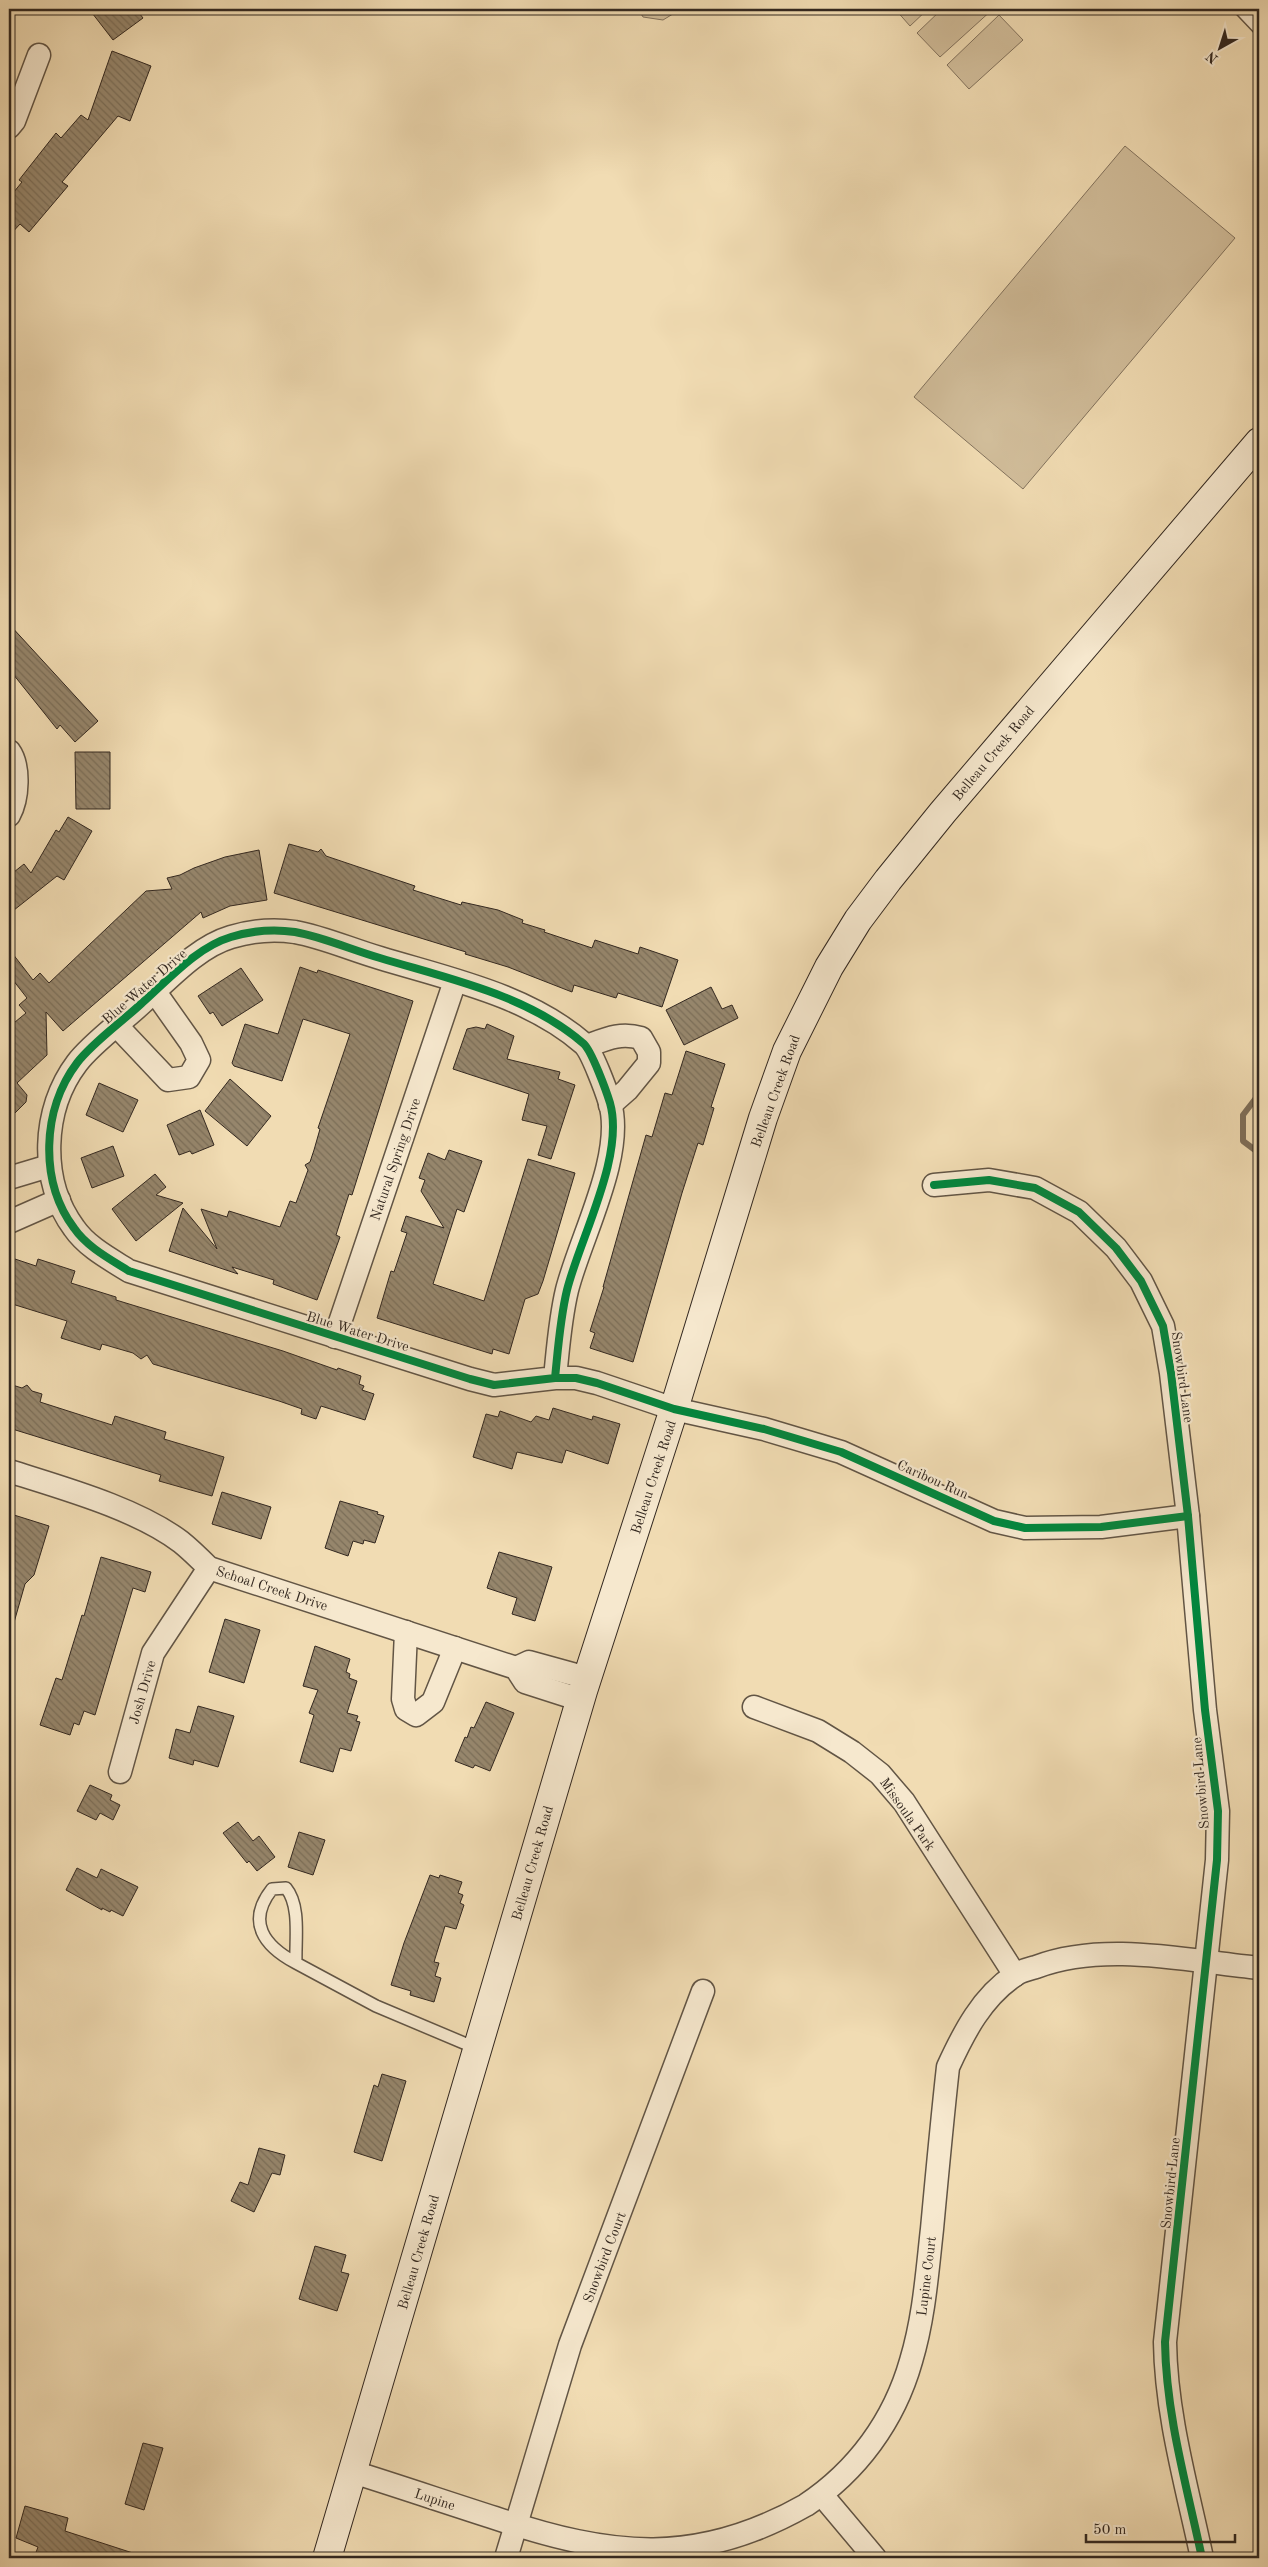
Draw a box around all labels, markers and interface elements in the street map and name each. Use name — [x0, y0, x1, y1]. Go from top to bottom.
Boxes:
north arrow — [1196, 22, 1246, 72]
text: N — [1204, 48, 1221, 66]
street label: Belleau Creek Road — [950, 704, 1037, 804]
street label: Blue Water Drive — [100, 946, 189, 1027]
street label: Belleau Creek Road — [749, 1033, 803, 1150]
street label: Natural Spring Drive — [368, 1096, 423, 1222]
street label: Blue Water Drive — [305, 1310, 411, 1354]
street label: Snowbird Lane — [1169, 1331, 1195, 1424]
street label: Belleau Creek Road — [629, 1419, 679, 1536]
street label: Caribou Run — [895, 1458, 971, 1502]
street label: Schoal Creek Drive — [214, 1564, 329, 1614]
street label: Josh Drive — [127, 1659, 159, 1726]
street label: Snowbird Lane — [1190, 1736, 1212, 1829]
street label: Missoula Park — [877, 1776, 937, 1854]
street label: Belleau Creek Road — [510, 1804, 556, 1922]
street label: Snowbird Lane — [1159, 2137, 1183, 2230]
street label: Belleau Creek Road — [396, 2193, 442, 2311]
street label: Snowbird Court — [581, 2210, 629, 2305]
street label: Lupine Court — [915, 2235, 939, 2317]
street label: Lupine — [413, 2487, 457, 2513]
scale bar — [1086, 2512, 1234, 2544]
text: 50 m — [1093, 2523, 1127, 2538]

